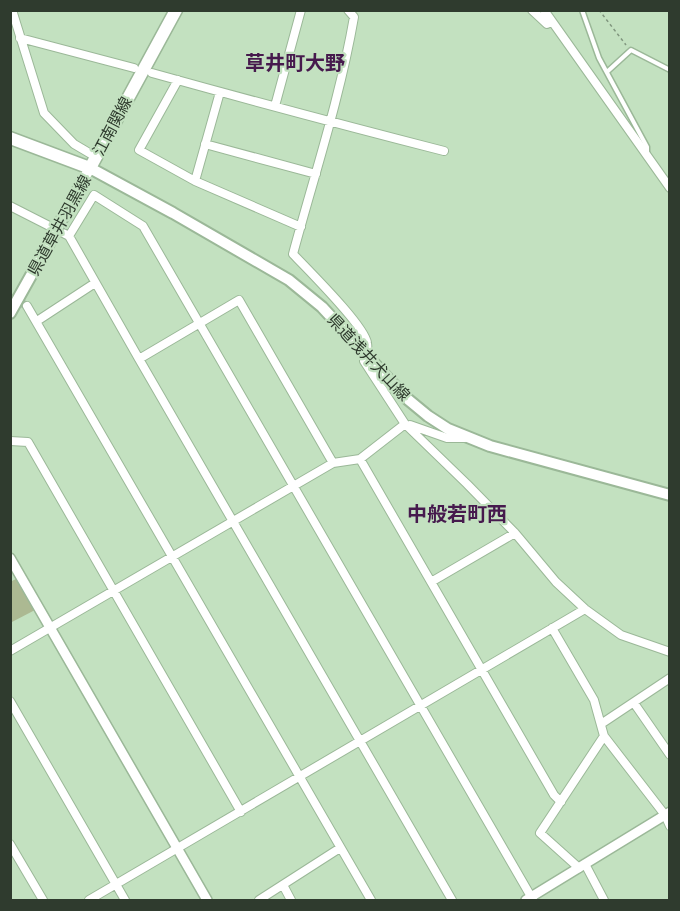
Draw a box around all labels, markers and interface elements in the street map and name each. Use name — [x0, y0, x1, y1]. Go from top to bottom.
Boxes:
district label: 草井町大野 — [245, 49, 345, 76]
street label: 江南関線 — [87, 93, 137, 159]
street label: 県道草井羽黒線 — [22, 171, 96, 279]
street label: 県道浅井犬山線 — [323, 309, 415, 405]
district label: 中般若町西 — [407, 500, 507, 527]

